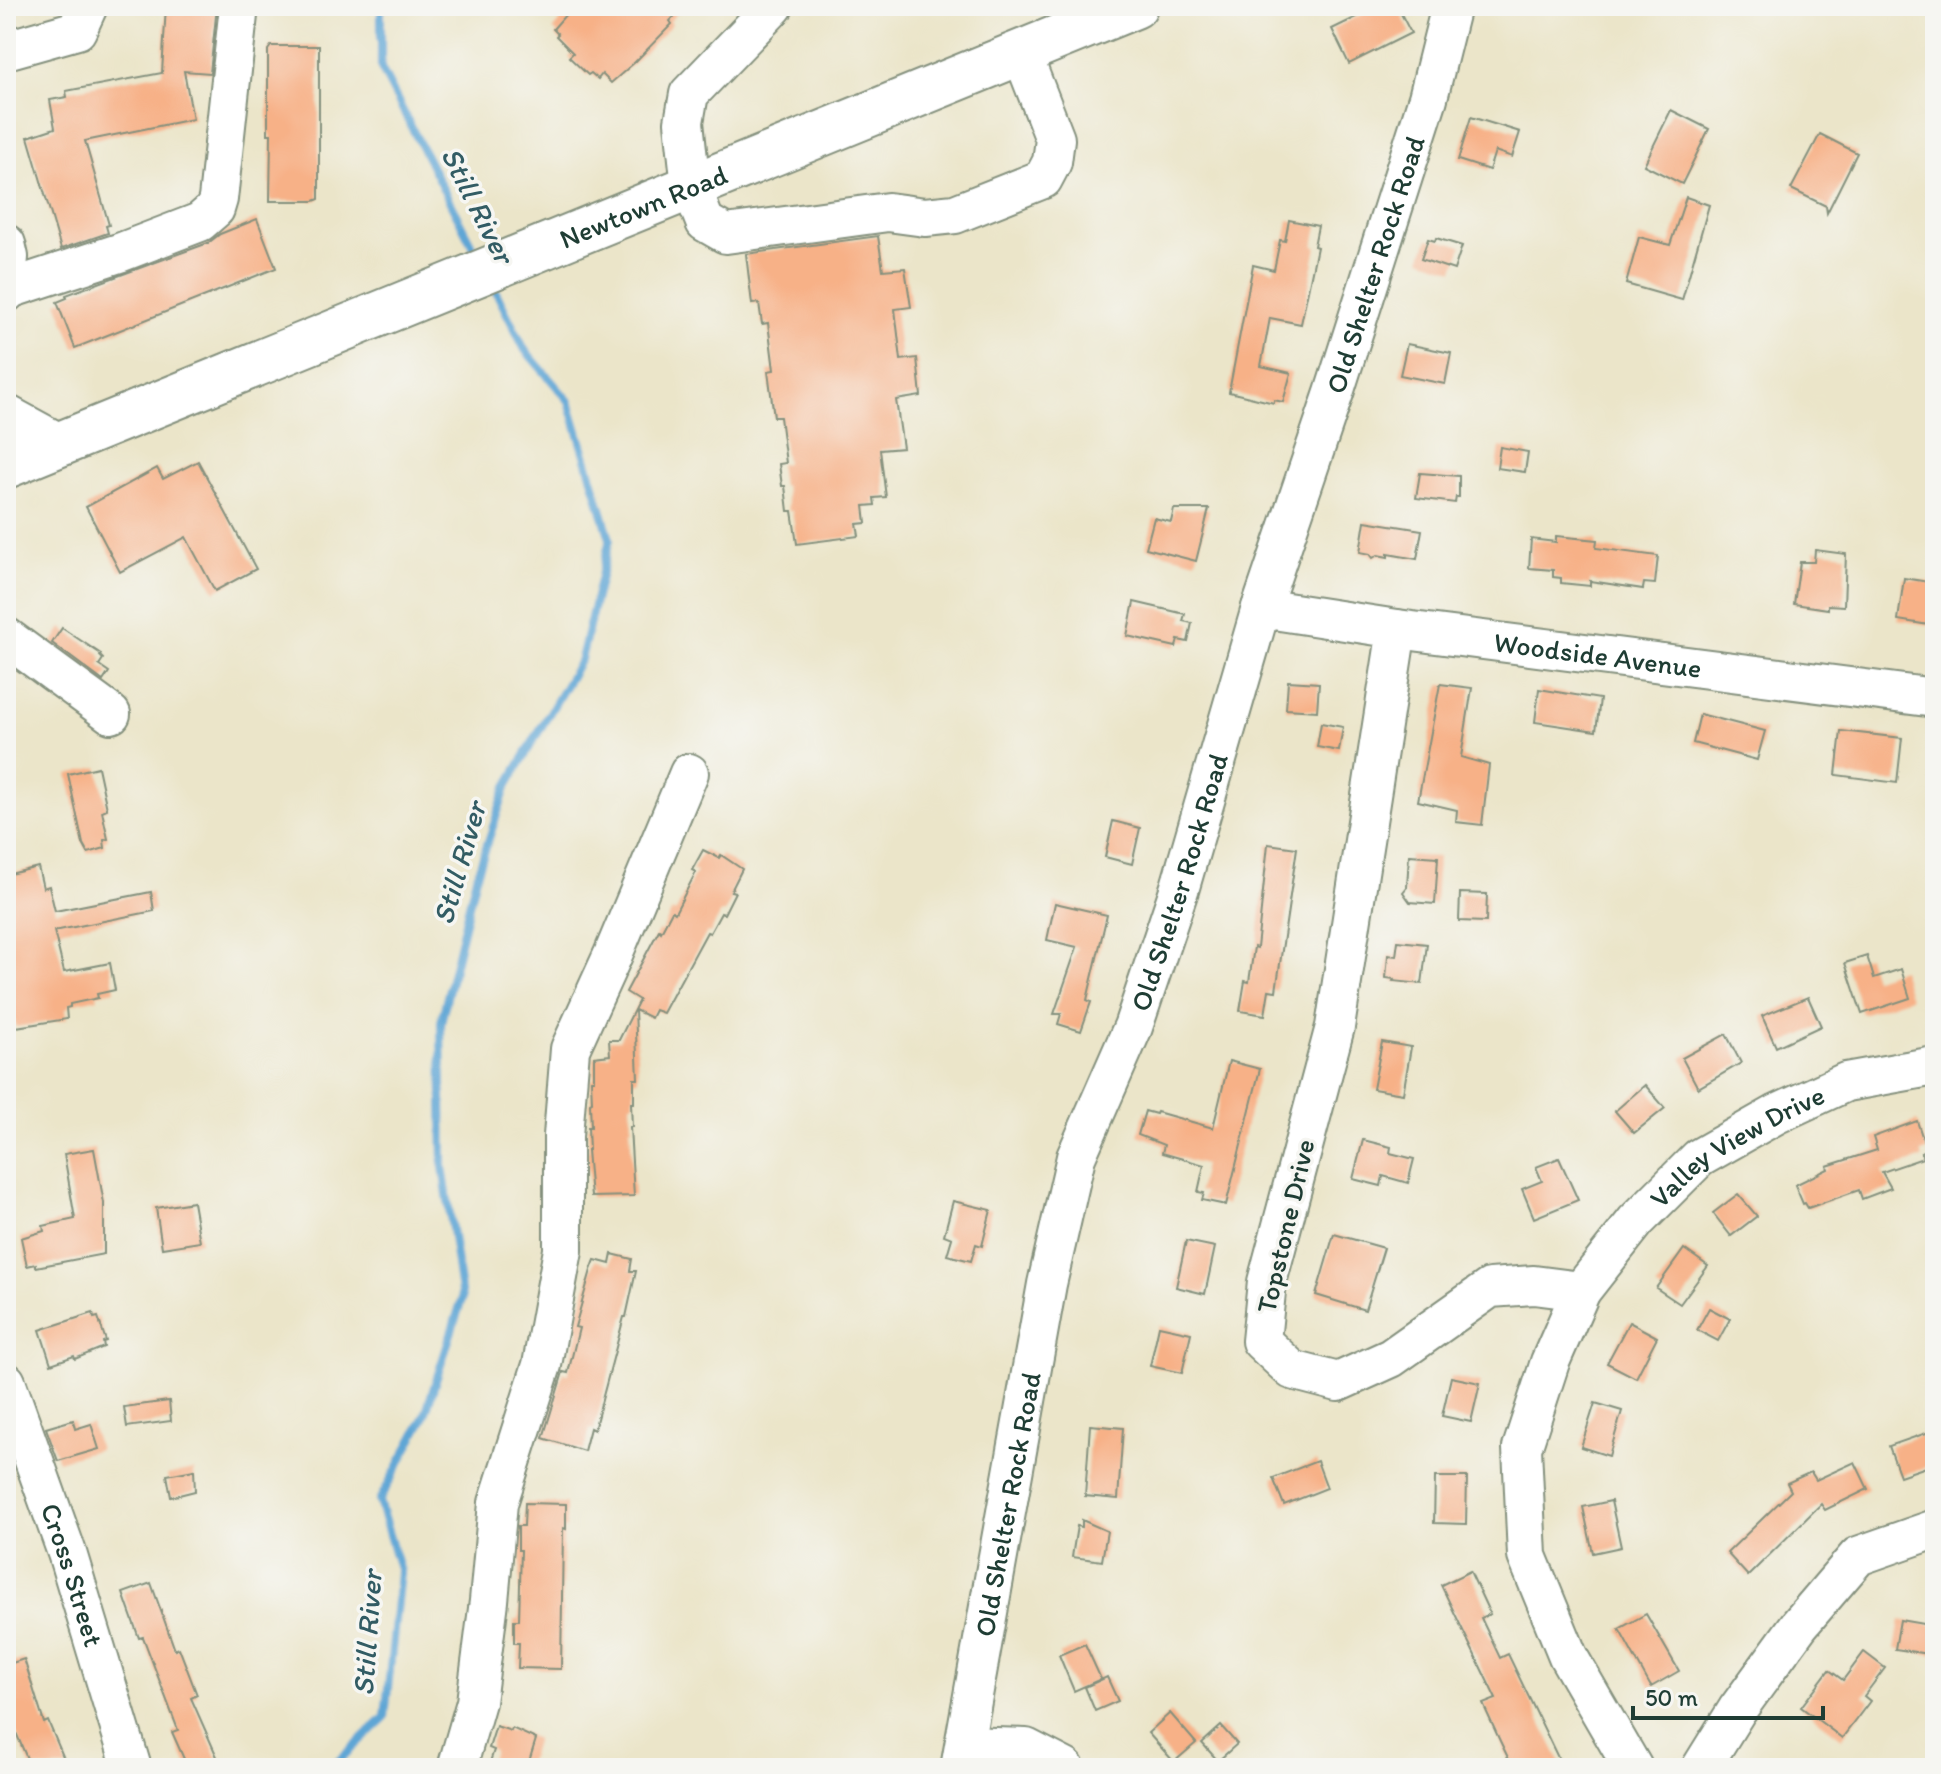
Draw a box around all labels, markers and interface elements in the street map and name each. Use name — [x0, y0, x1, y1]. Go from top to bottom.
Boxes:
street label: Old Shelter Rock Road — [1318, 132, 1432, 398]
water label: Still River — [433, 141, 525, 273]
street label: Newtown Road — [554, 157, 732, 256]
street label: Woodside Avenue — [1492, 625, 1704, 685]
street label: Old Shelter Rock Road — [1123, 749, 1235, 1015]
water label: Still River — [424, 794, 495, 928]
street label: Valley View Drive — [1642, 1077, 1830, 1215]
street label: Topstone Drive — [1248, 1136, 1322, 1316]
street label: Old Shelter Rock Road — [967, 1369, 1048, 1639]
street label: Cross Street — [34, 1498, 111, 1651]
water label: Still River — [344, 1565, 390, 1697]
scale bar — [1633, 1670, 1823, 1720]
text: 50 m — [1645, 1683, 1698, 1712]

